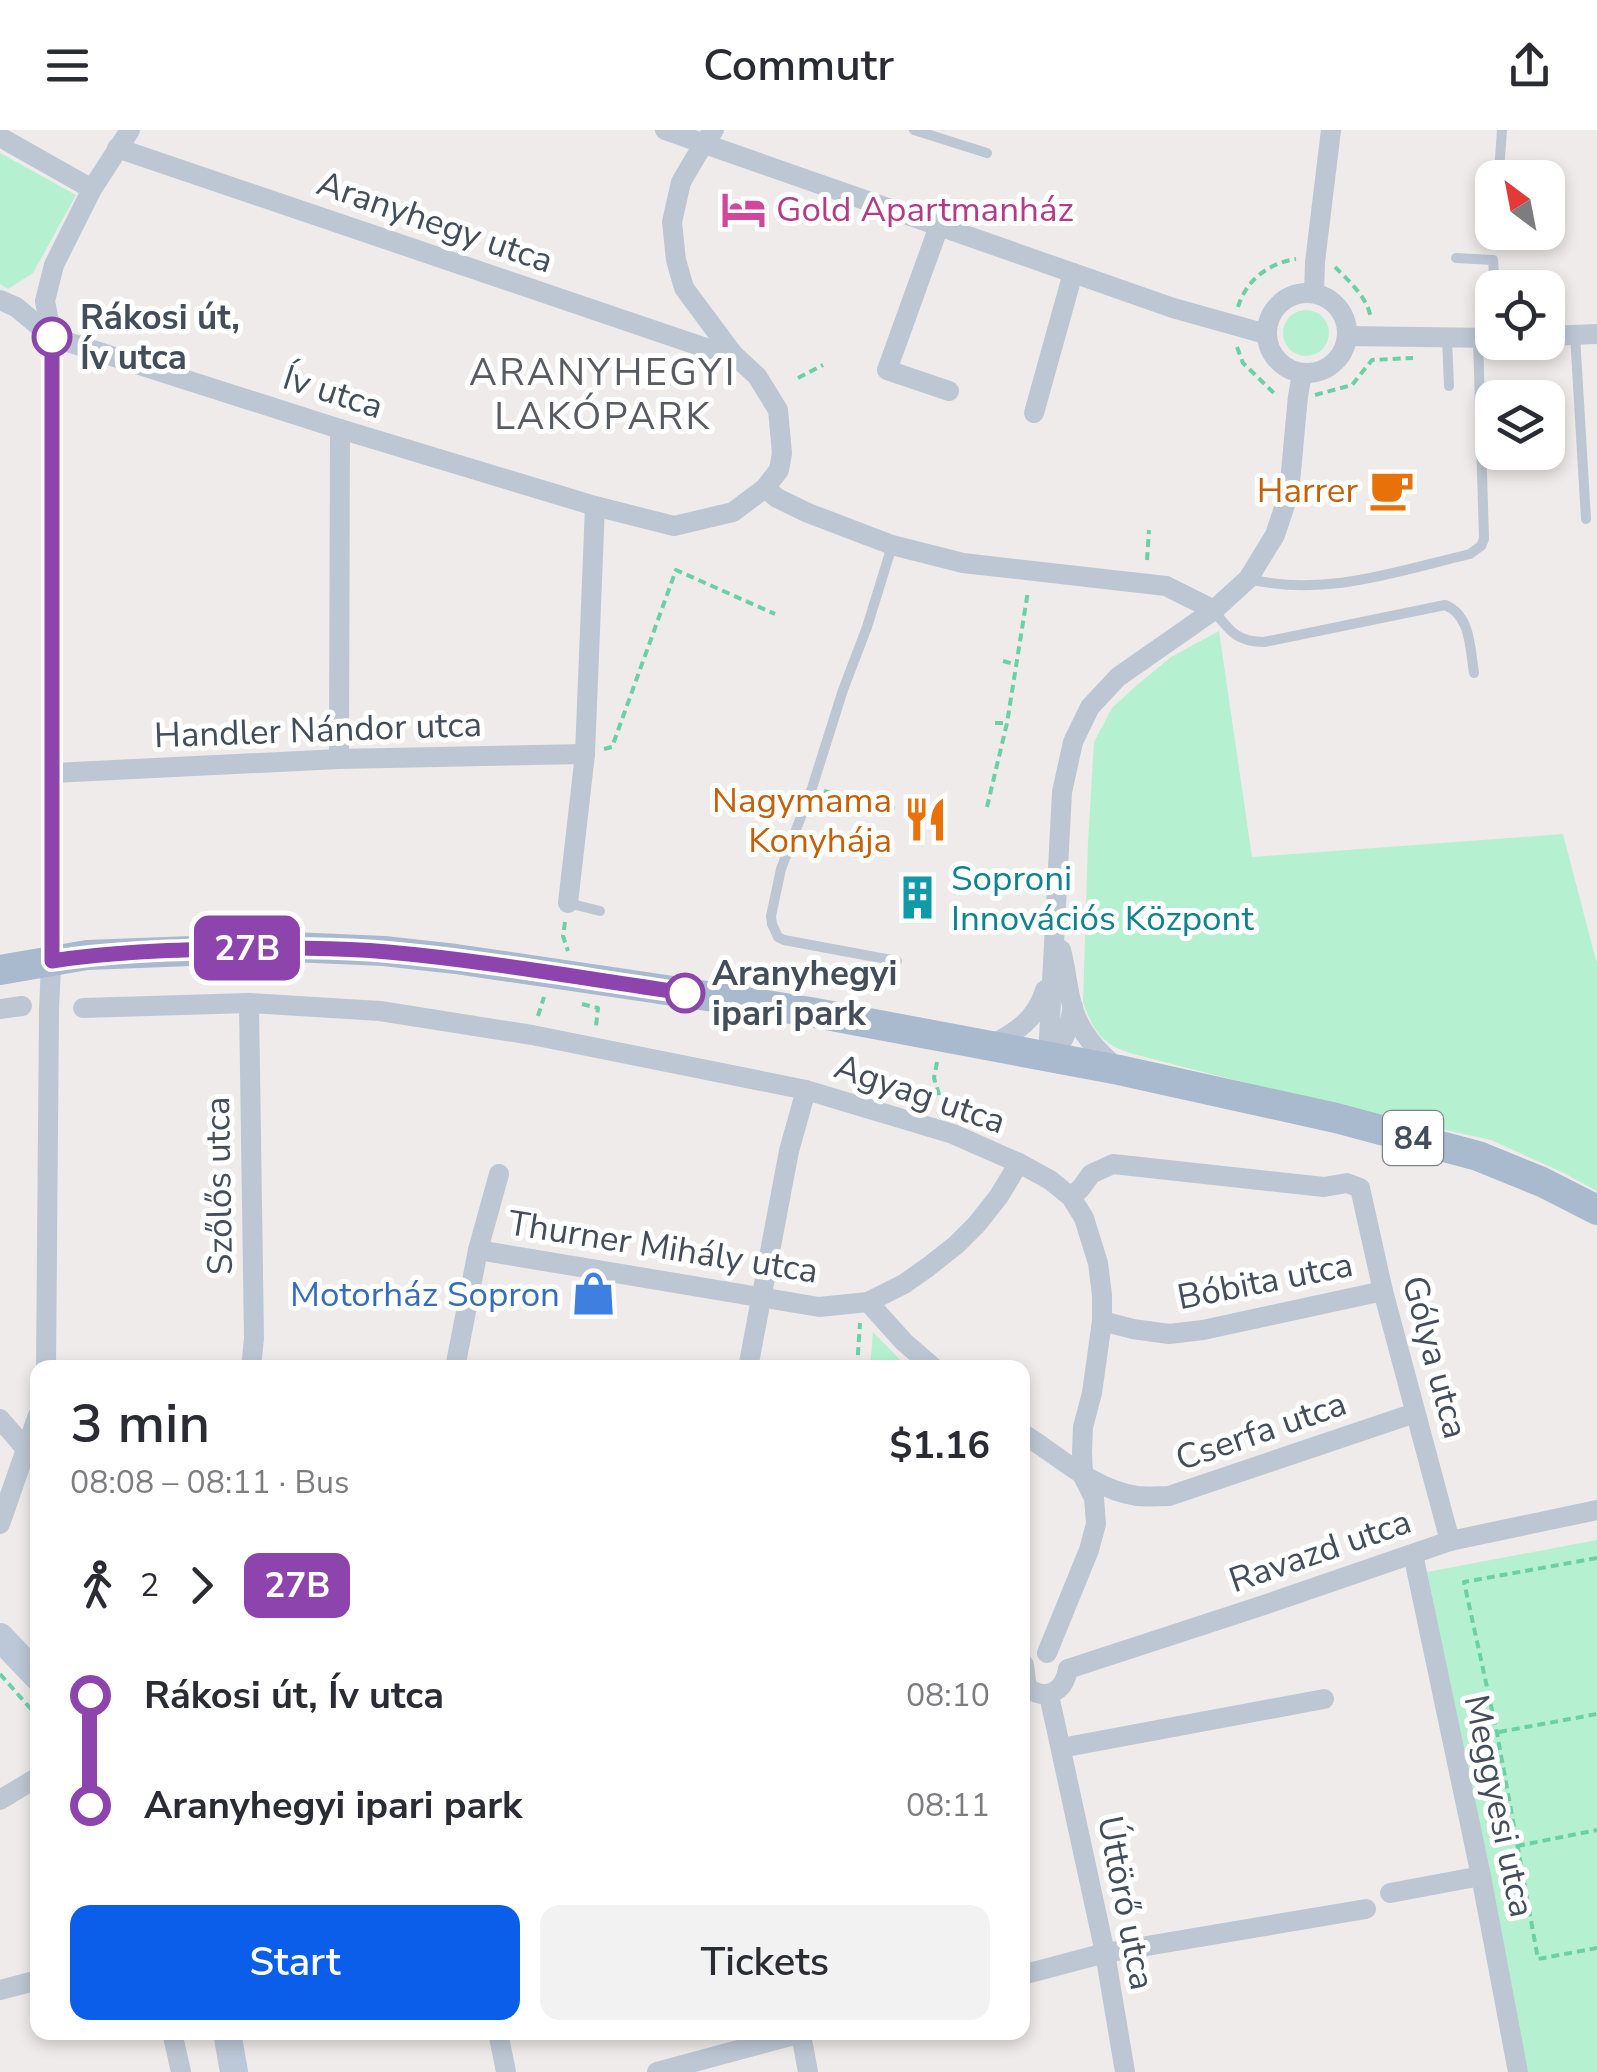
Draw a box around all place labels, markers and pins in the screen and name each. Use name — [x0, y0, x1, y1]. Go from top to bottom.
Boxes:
hotel icon: Gold Apartmanház — [719, 185, 767, 233]
place label: Gold Apartmanház — [776, 186, 1074, 233]
place label: Rákosi út, Ív utca — [80, 294, 240, 381]
marker: Rákosi út, Ív utca — [33, 318, 71, 356]
cafe icon: Harrer — [1367, 466, 1415, 514]
place label: Harrer — [1257, 467, 1358, 514]
place label: Nagymama Konyhája — [712, 777, 892, 864]
restaurant icon: Nagymama Konyhája — [901, 796, 949, 844]
place label: Soproni Innovációs Központ — [951, 855, 1254, 942]
building icon: Soproni Innovációs Központ — [894, 874, 942, 922]
place label: Aranyhegyi ipari park — [712, 950, 897, 1037]
marker: Aranyhegyi ipari park — [666, 974, 704, 1012]
shop icon: Motorház Sopron — [569, 1270, 617, 1318]
place label: Motorház Sopron — [290, 1271, 560, 1318]

